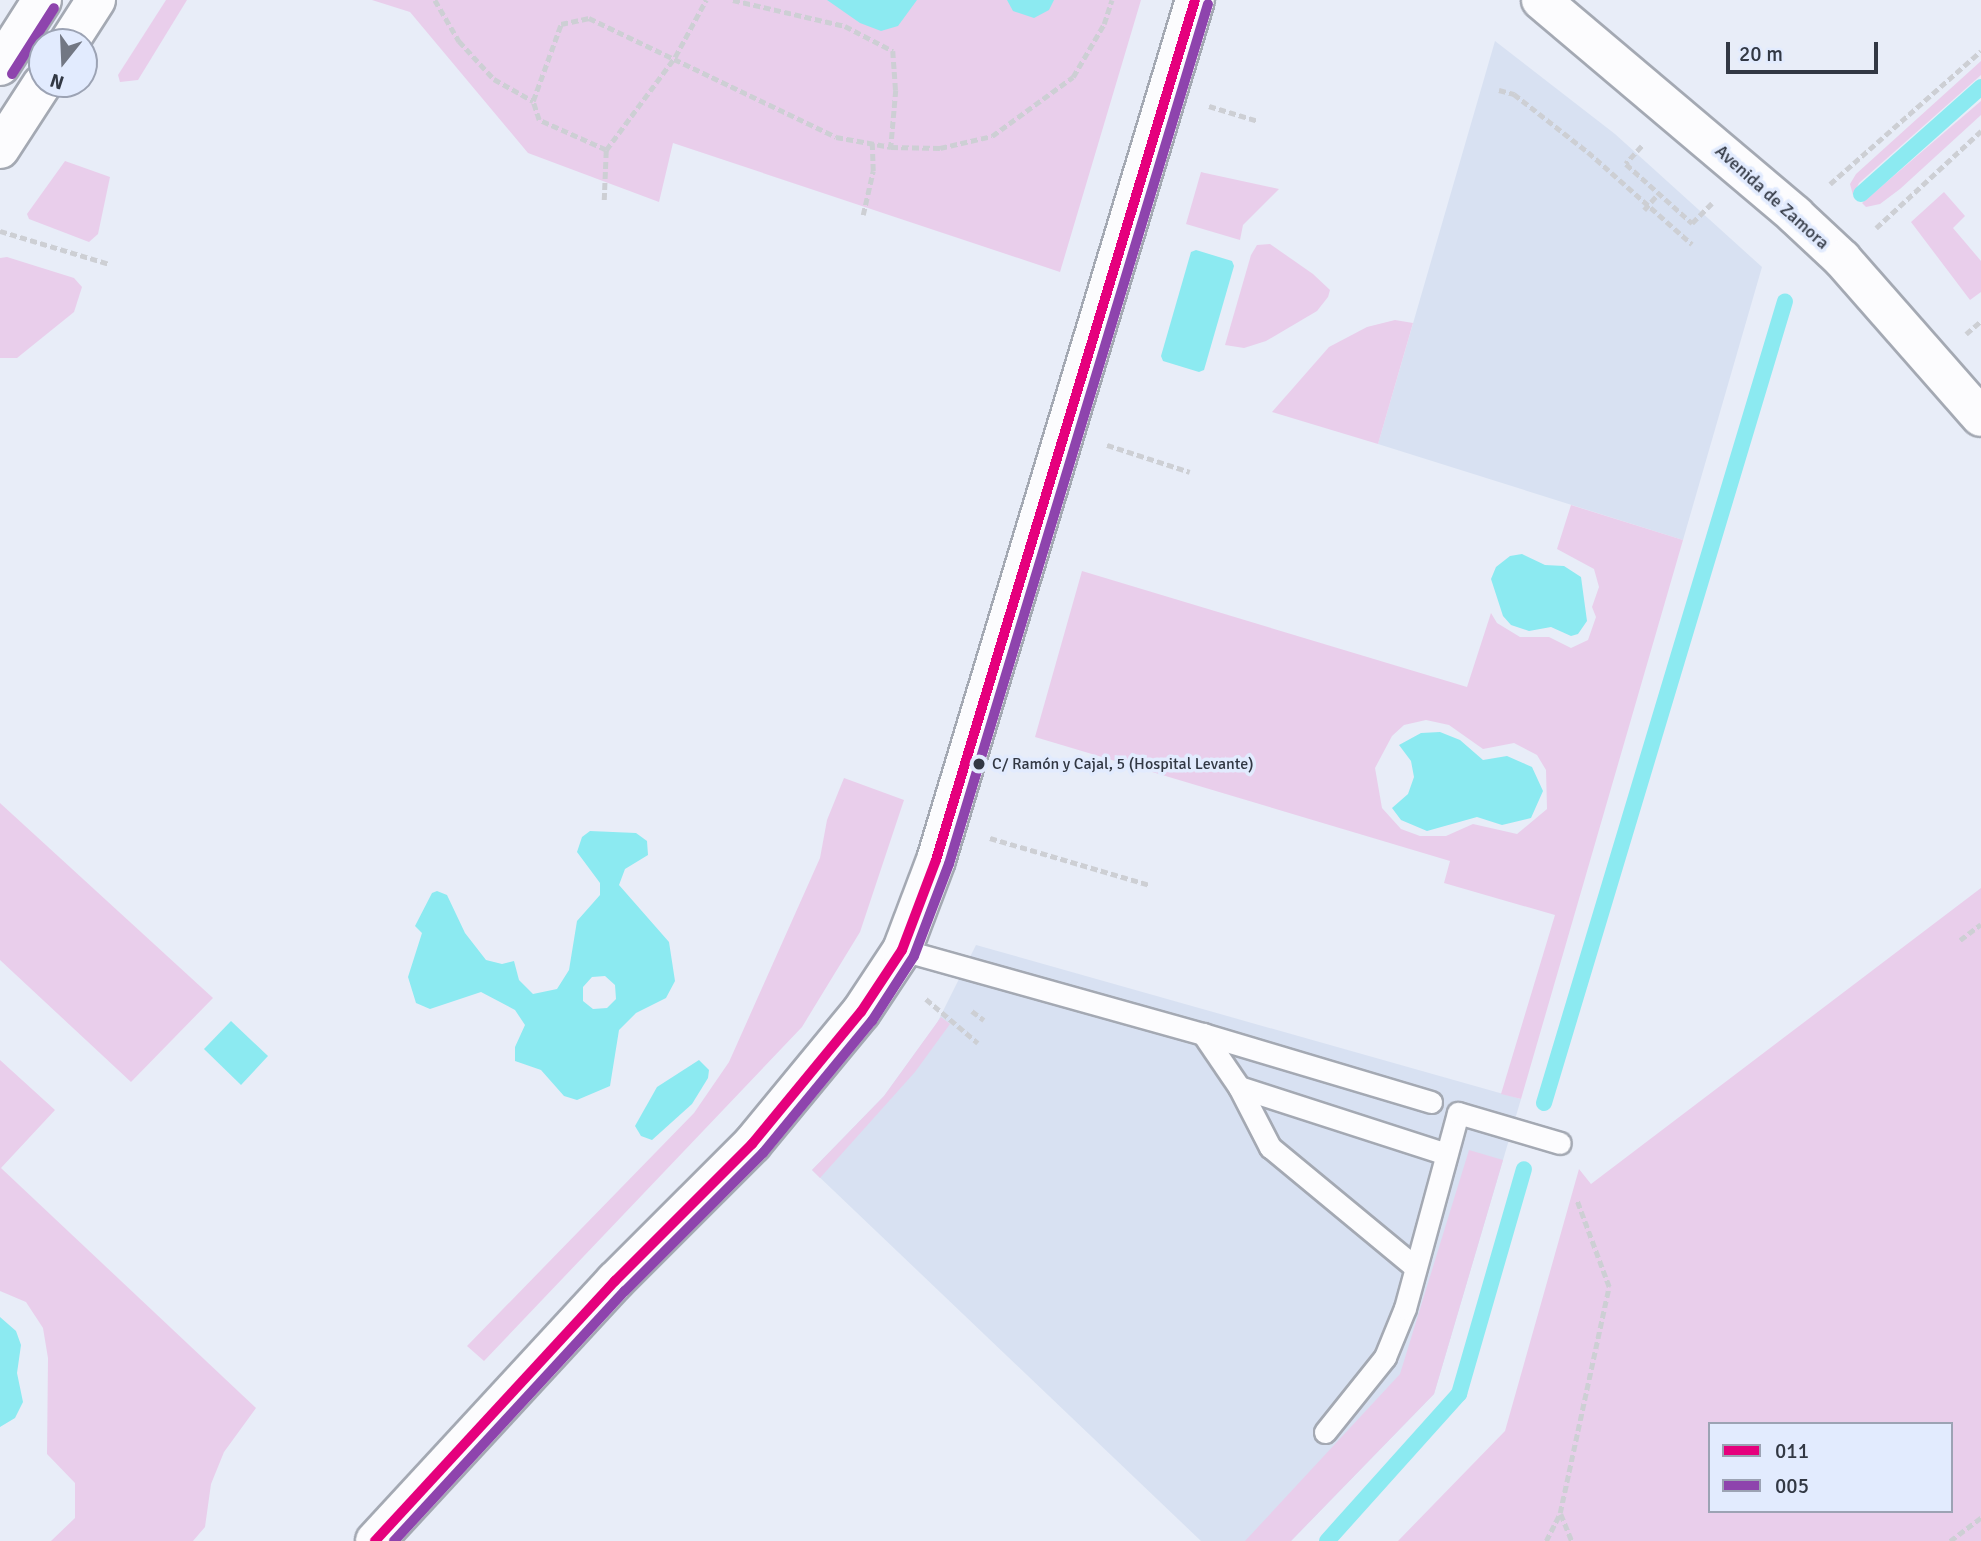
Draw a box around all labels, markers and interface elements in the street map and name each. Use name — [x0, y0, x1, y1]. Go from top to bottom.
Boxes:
north arrow — [28, 28, 98, 98]
scale bar — [1729, 28, 1881, 72]
text: 20 m — [1739, 41, 1783, 67]
text: N — [47, 68, 67, 95]
street label: Avenida de Zamora — [1711, 140, 1833, 254]
place label: C/ Ramón y Cajal, 5 (Hospital Levante) — [992, 754, 1253, 774]
marker: C/ Ramón y Cajal, 5 (Hospital Levante) — [972, 757, 986, 771]
legend — [1708, 1422, 1953, 1513]
text: 011 — [1775, 1438, 1809, 1464]
text: 005 — [1775, 1473, 1809, 1499]

